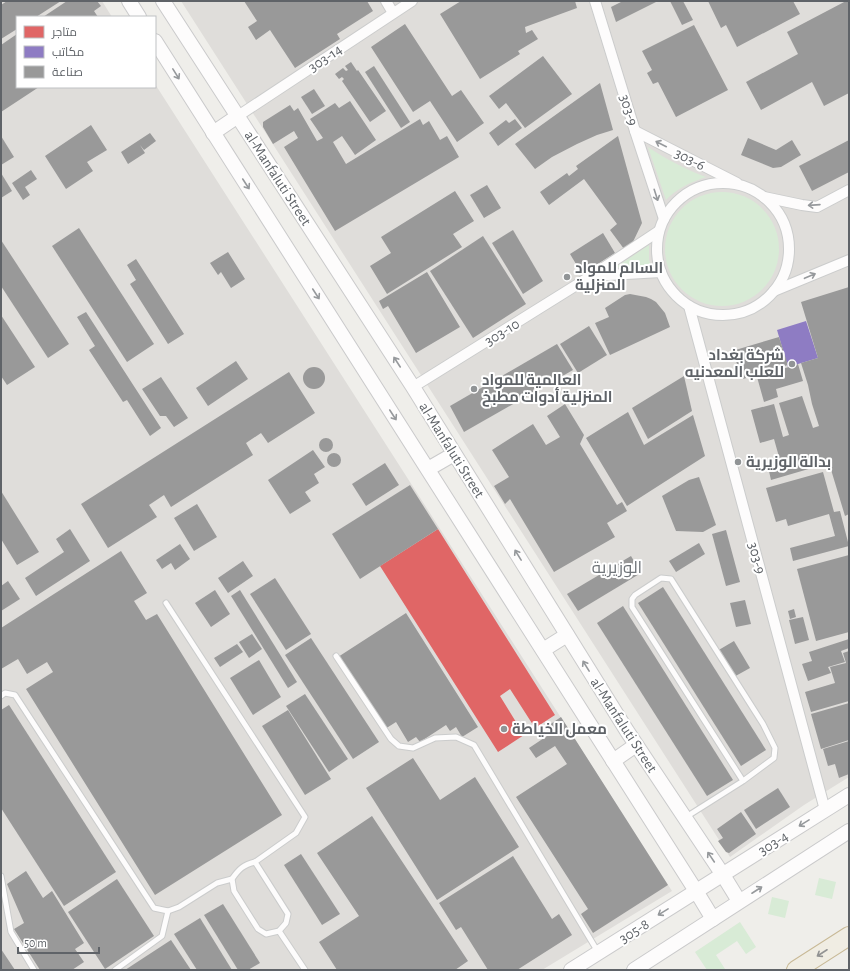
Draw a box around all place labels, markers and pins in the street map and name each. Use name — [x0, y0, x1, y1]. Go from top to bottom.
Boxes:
place label: السالم للمواد المنزلية — [575, 261, 663, 294]
marker: السالم للمواد المنزلية — [562, 272, 572, 282]
place label: شركة بغداد للعلب المعدنيه — [685, 347, 784, 380]
marker: شركة بغداد للعلب المعدنيه — [787, 359, 797, 369]
place label: العالمية للمواد المنزلية أدوات مطبخ — [482, 373, 612, 407]
marker: العالمية للمواد المنزلية أدوات مطبخ — [469, 384, 479, 394]
place label: بدالة الوزيرية — [746, 455, 831, 471]
marker: بدالة الوزيرية — [733, 457, 743, 467]
place label: معمل الخياطة — [512, 722, 607, 738]
marker: معمل الخياطة — [499, 724, 509, 734]

